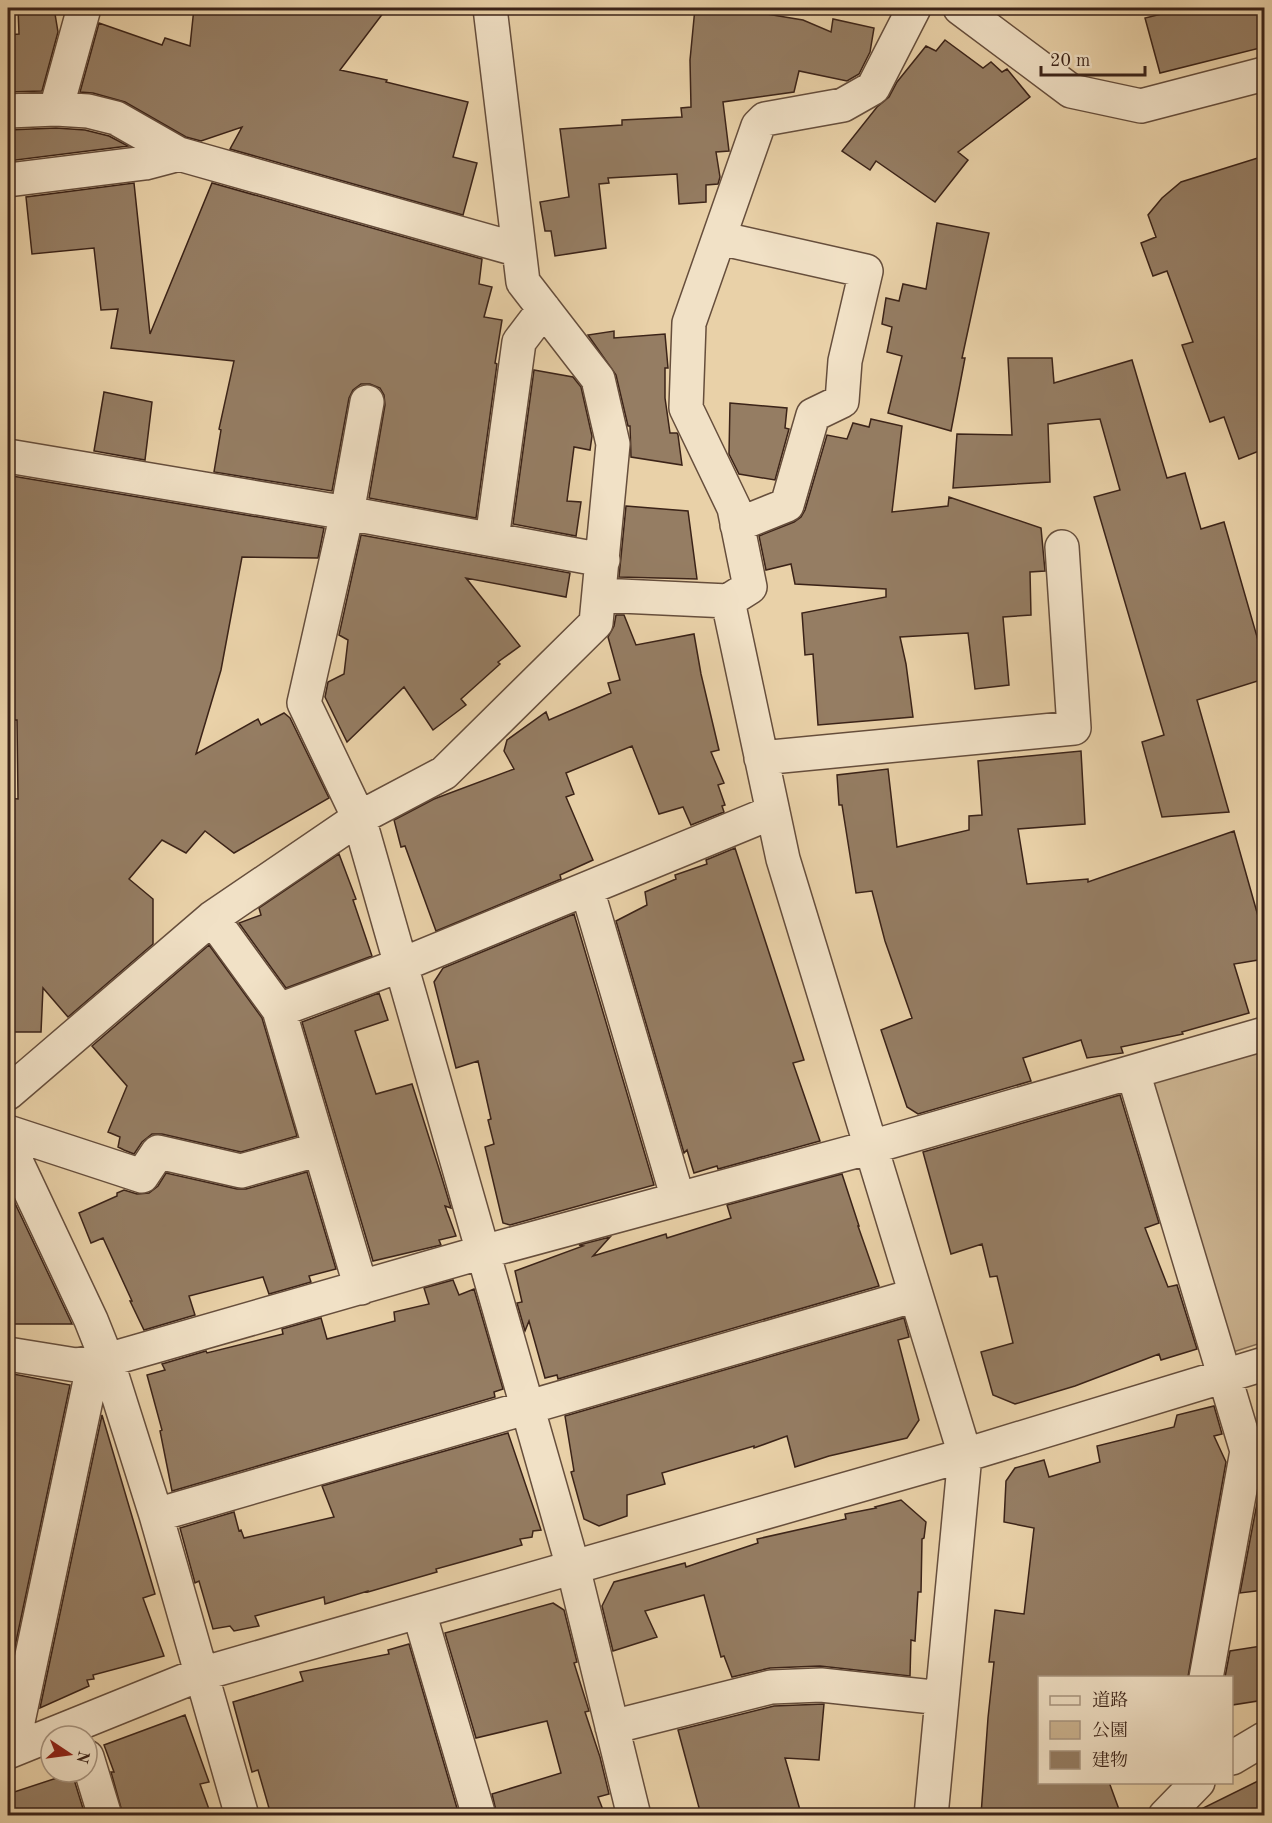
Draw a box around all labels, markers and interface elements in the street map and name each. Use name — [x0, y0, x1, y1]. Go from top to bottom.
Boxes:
scale bar — [1041, 39, 1144, 77]
text: 20 m — [1050, 52, 1090, 70]
legend — [1038, 1676, 1233, 1784]
text: 道路 — [1092, 1690, 1128, 1710]
text: 公園 — [1092, 1721, 1128, 1740]
north arrow — [39, 1724, 99, 1784]
text: N — [72, 1749, 91, 1765]
text: 建物 — [1092, 1750, 1128, 1770]

